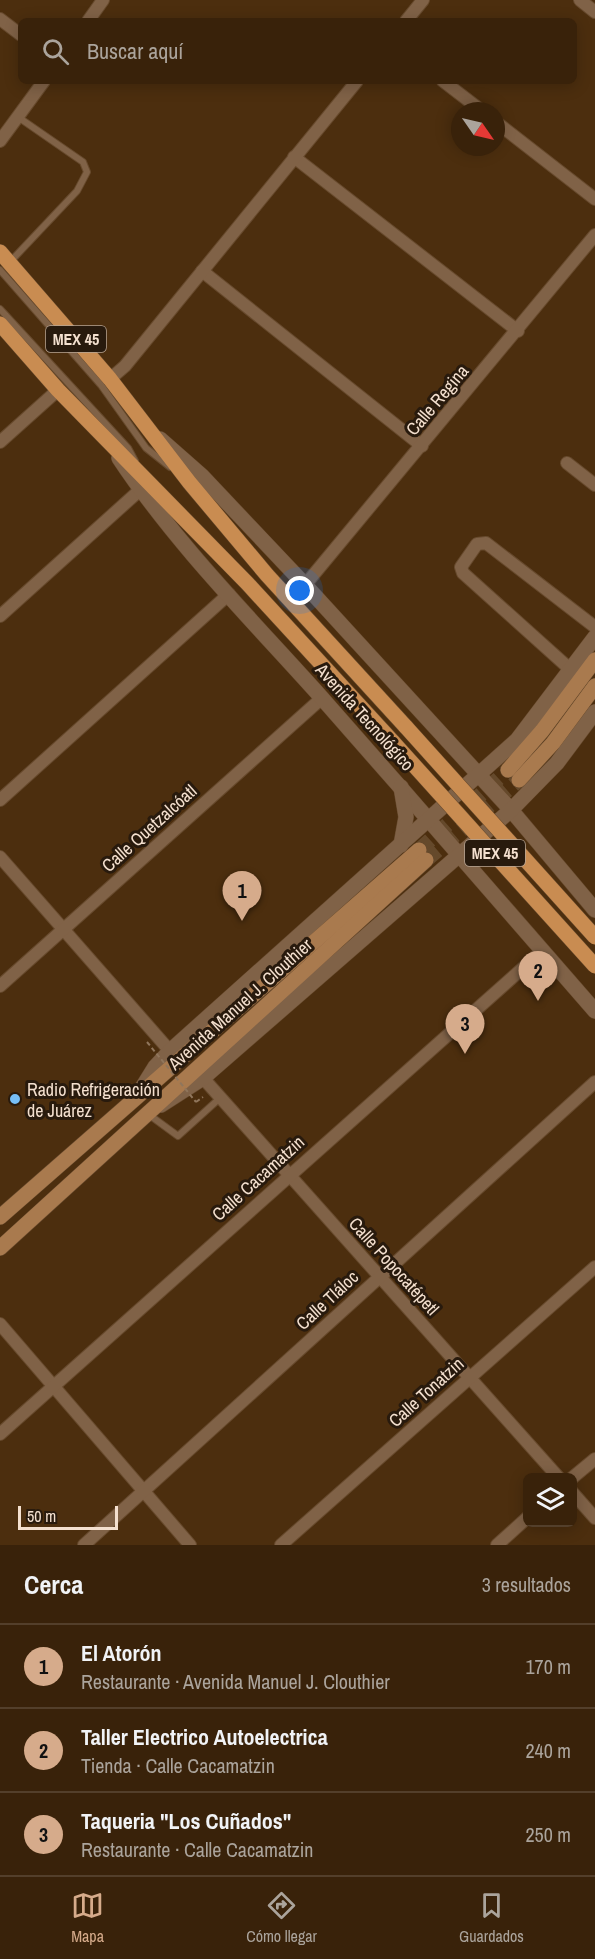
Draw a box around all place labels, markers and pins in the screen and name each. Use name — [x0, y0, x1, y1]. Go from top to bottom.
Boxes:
pin: 1 — [222, 872, 262, 921]
pin: 2 — [518, 952, 558, 1001]
pin: 3 — [446, 1004, 484, 1054]
place label: Radio Refrigeración de Juárez — [27, 1077, 160, 1123]
marker: Radio Refrigeración de Juárez — [8, 1092, 22, 1106]

